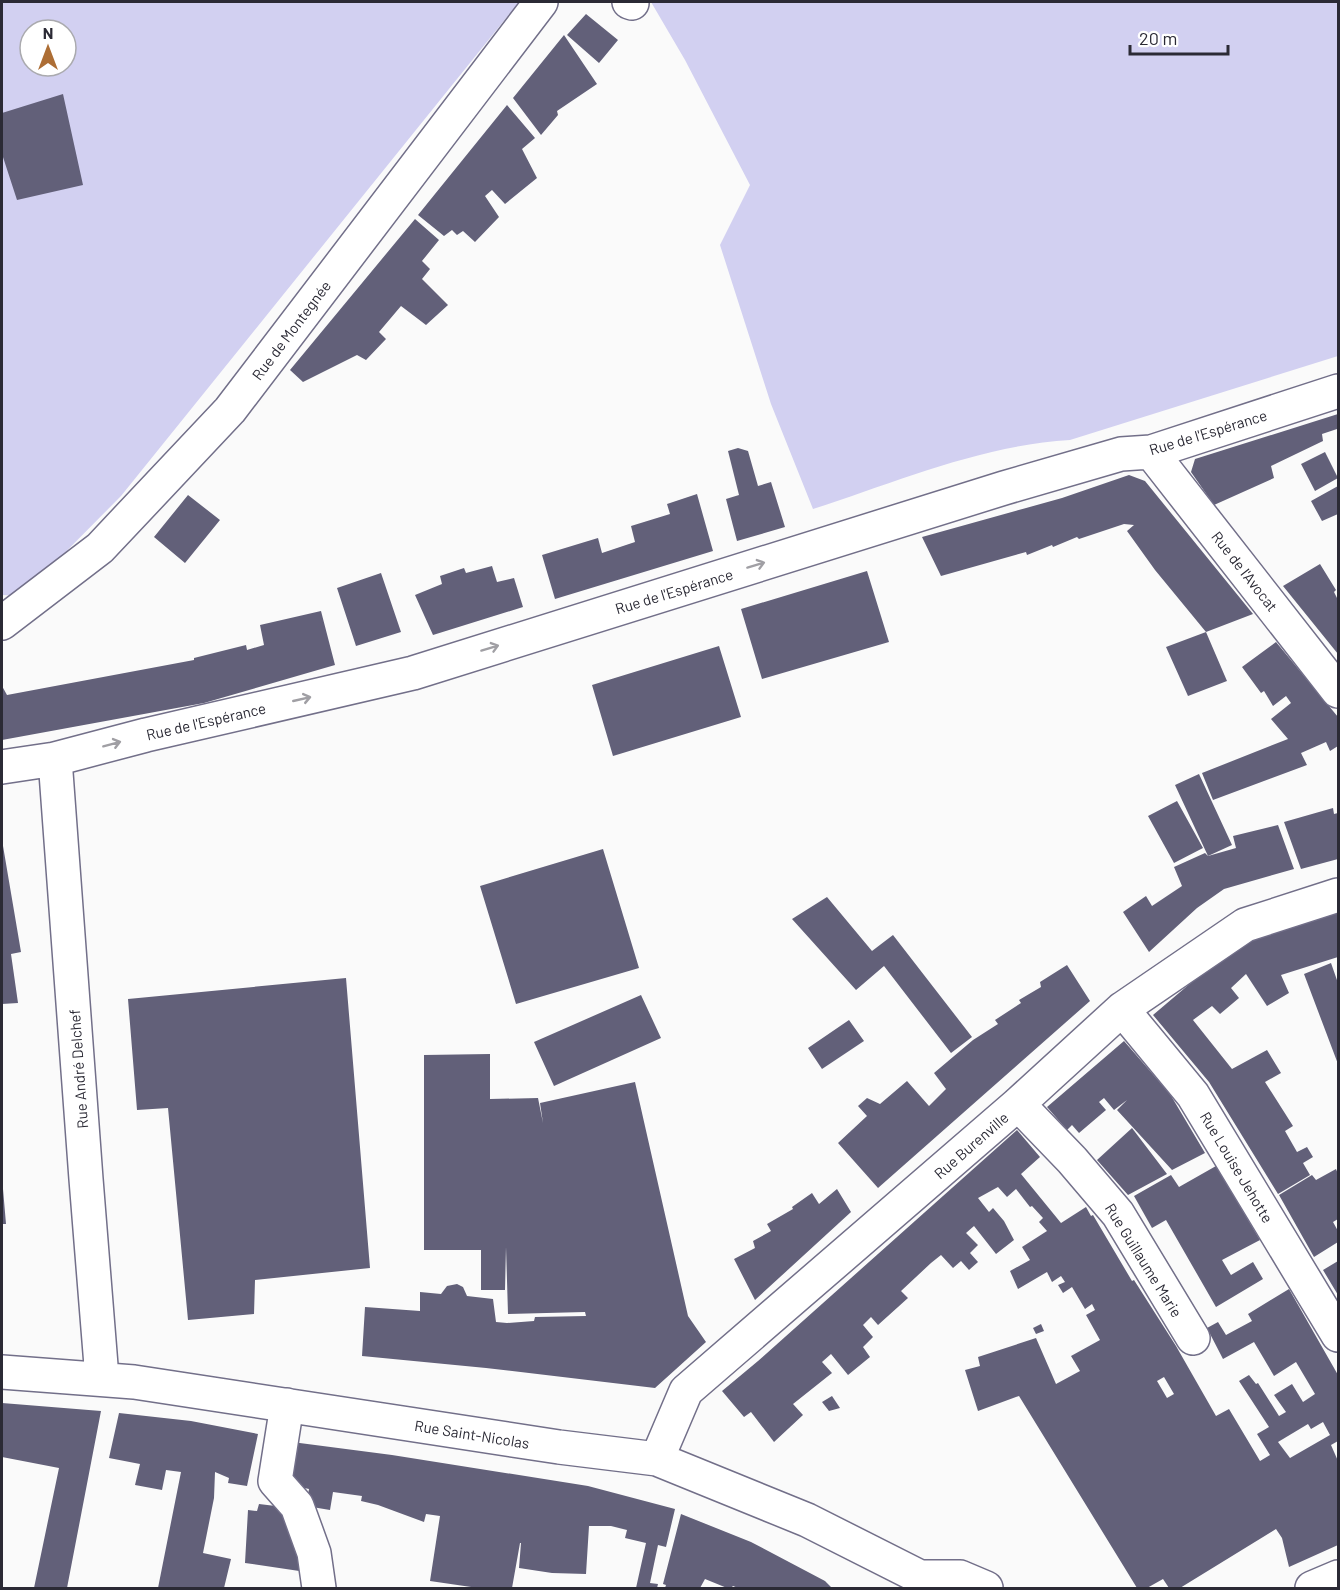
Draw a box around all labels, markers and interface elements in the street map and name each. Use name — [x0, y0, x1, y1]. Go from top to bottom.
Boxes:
north arrow — [18, 18, 78, 78]
scale bar — [1130, 18, 1228, 56]
text: N — [43, 23, 53, 42]
text: 20 m — [1139, 27, 1177, 49]
street label: Rue de Montegnée — [248, 277, 334, 383]
street label: Rue de l'Espérance — [1147, 406, 1269, 458]
street label: Rue de l'Avocat — [1208, 527, 1282, 615]
one-way arrow — [746, 559, 765, 570]
street label: Rue de l'Espérance — [613, 565, 735, 617]
one-way arrow — [480, 642, 499, 653]
one-way arrow — [292, 692, 311, 704]
street label: Rue de l'Espérance — [144, 698, 268, 744]
one-way arrow — [102, 737, 121, 749]
street label: Rue André Delchef — [65, 1009, 91, 1129]
street label: Rue Burenville — [930, 1108, 1012, 1182]
street label: Rue Louise Jehotte — [1197, 1108, 1277, 1226]
street label: Rue Guillaume Marie — [1102, 1200, 1186, 1320]
street label: Rue Saint-Nicolas — [413, 1416, 531, 1452]

